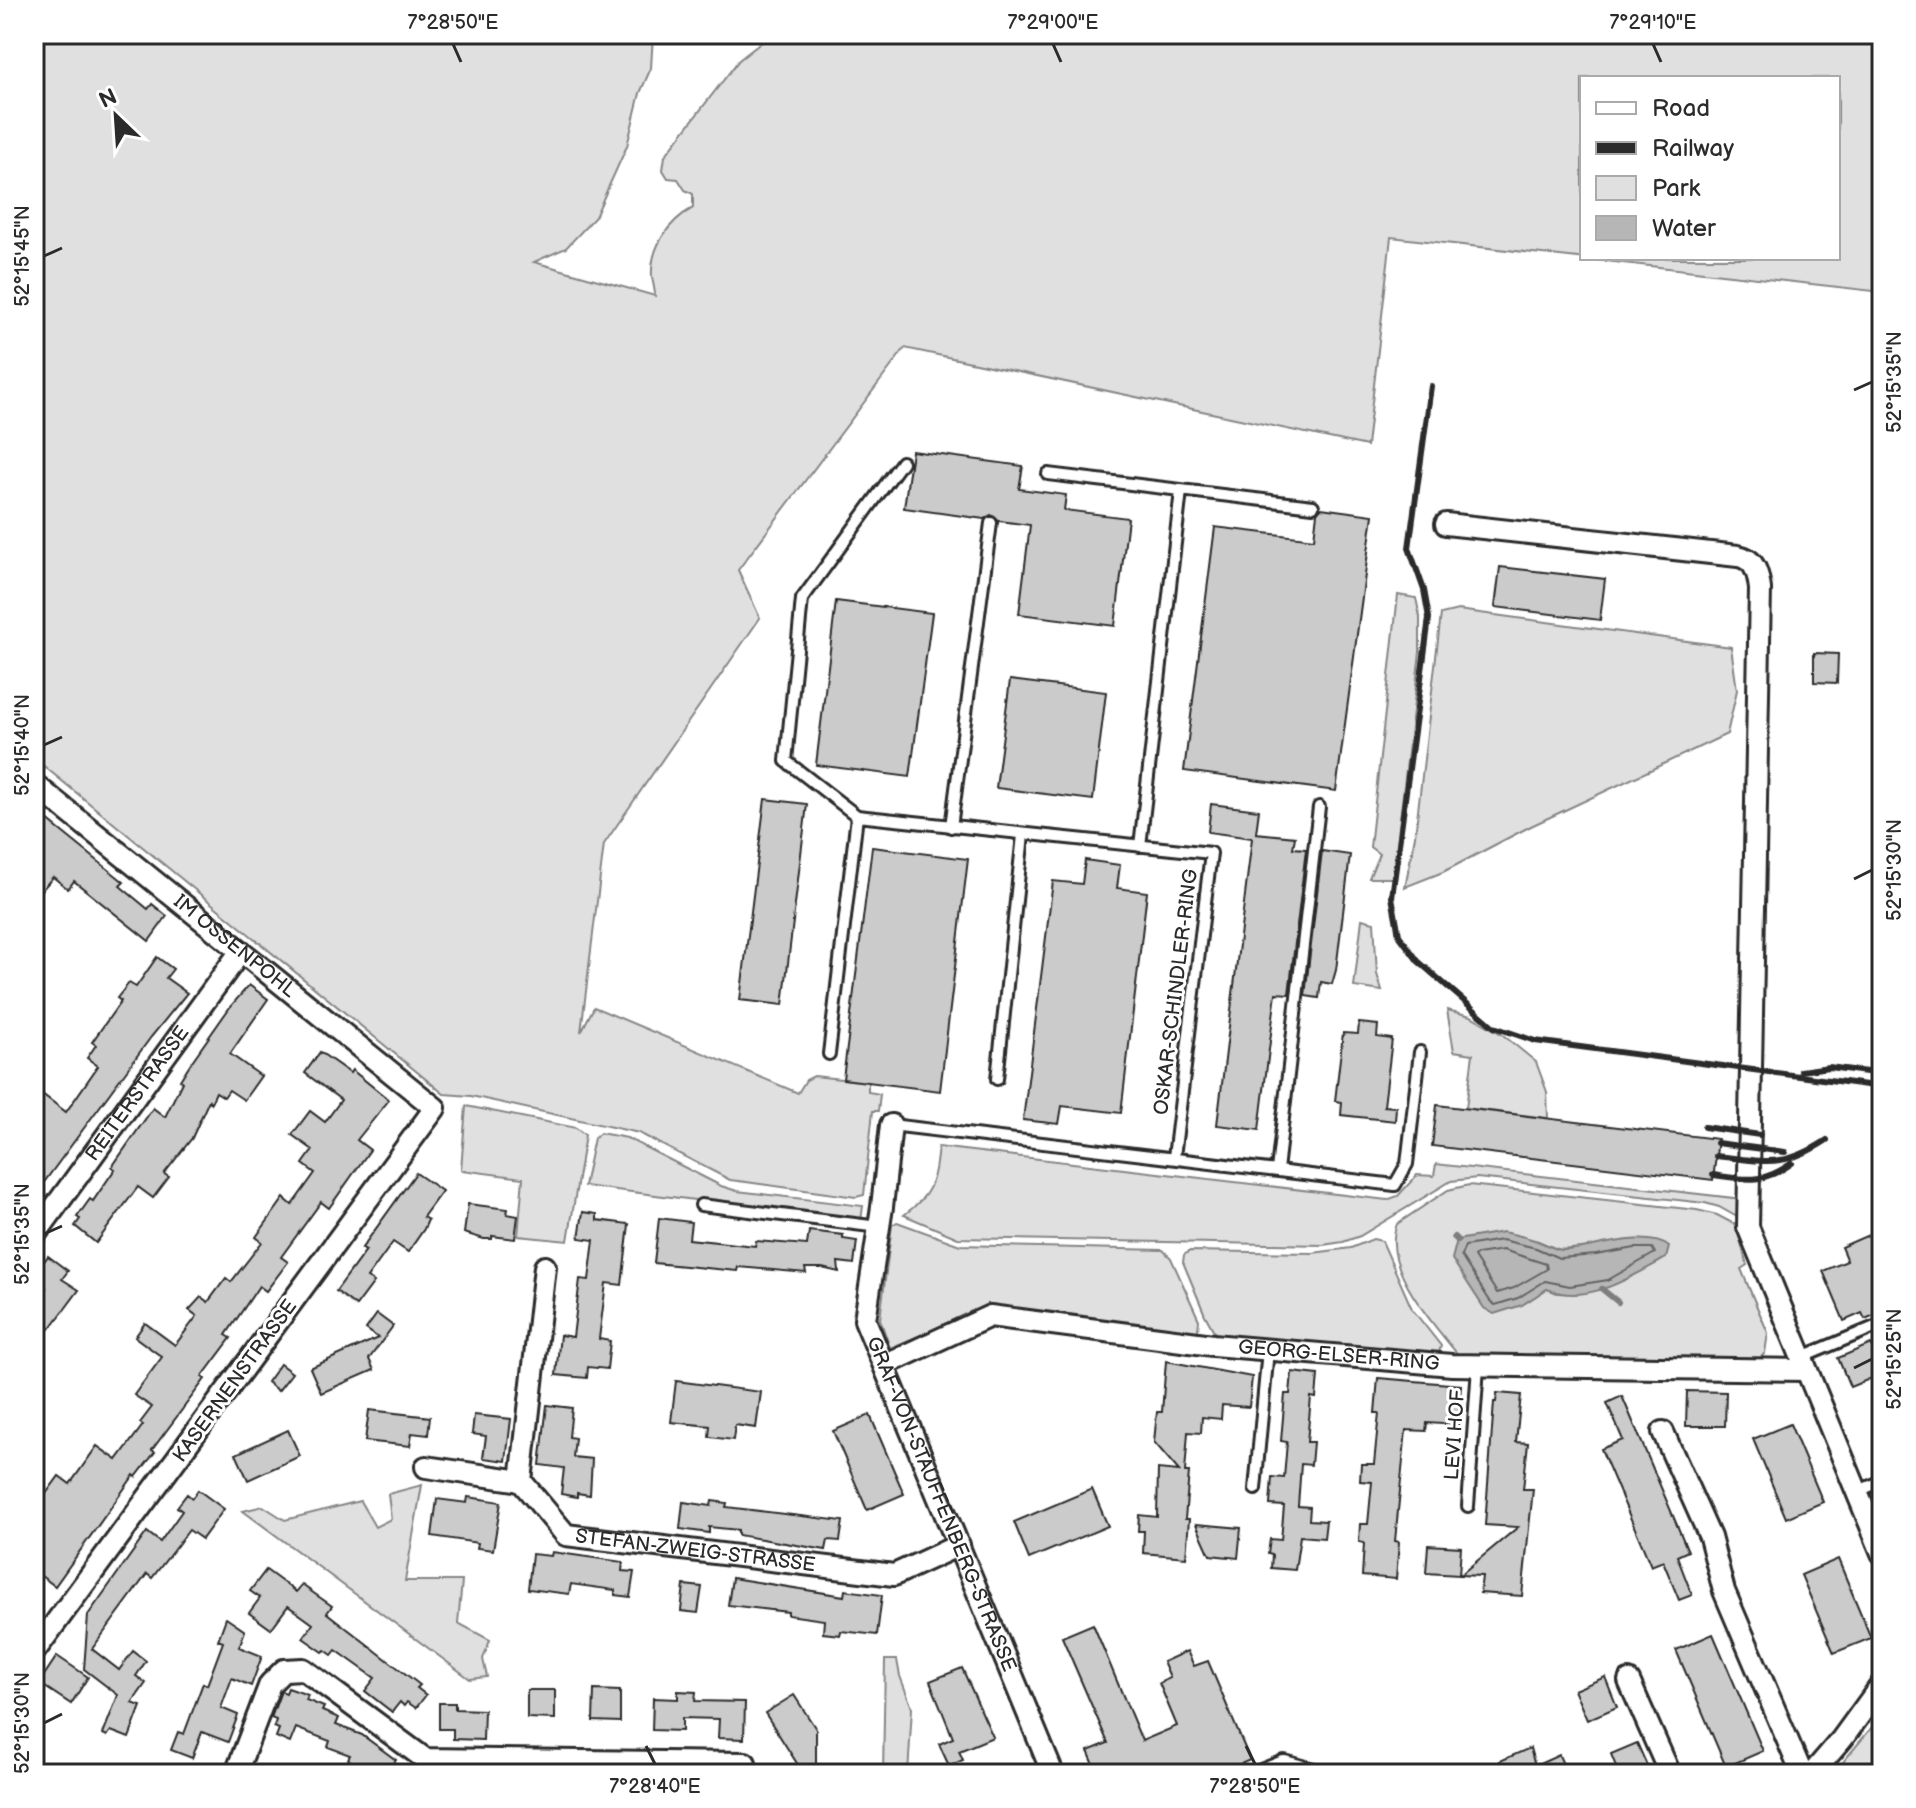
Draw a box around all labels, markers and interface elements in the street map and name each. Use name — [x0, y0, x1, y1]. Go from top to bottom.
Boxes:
text: 7°28'50"E — [408, 11, 498, 35]
text: 7°29'00"E — [1007, 11, 1099, 35]
text: 7°29'10"E — [1609, 11, 1697, 35]
north arrow — [76, 76, 156, 156]
legend — [1580, 76, 1840, 260]
text: N — [95, 84, 121, 115]
text: Road — [1652, 94, 1710, 123]
text: Railway — [1652, 134, 1734, 163]
text: Park — [1652, 174, 1700, 203]
text: 52°15'45"N — [11, 205, 35, 307]
text: Water — [1652, 214, 1716, 243]
text: 52°15'35"N — [1883, 331, 1907, 433]
text: 52°15'40"N — [11, 694, 35, 796]
text: 52°15'30"N — [1883, 819, 1907, 921]
street label: OSKAR-SCHINDLER-RING — [1149, 868, 1203, 1116]
street label: IM OSSENPOHL — [169, 890, 301, 1003]
street label: REITERSTRASSE — [80, 1022, 194, 1166]
text: 52°15'35"N — [11, 1183, 35, 1285]
street label: KASERNENSTRASSE — [168, 1295, 302, 1467]
text: 52°15'25"N — [1883, 1308, 1907, 1410]
street label: GRAF-VON-STAUFFENBERG-STRASSE — [861, 1333, 1021, 1675]
street label: GEORG-ELSER-RING — [1237, 1335, 1440, 1376]
street label: LEVI HOF — [1440, 1389, 1470, 1481]
street label: STEFAN-ZWEIG-STRASSE — [574, 1524, 817, 1577]
text: 52°15'30"N — [11, 1672, 35, 1774]
text: 7°28'40"E — [609, 1775, 701, 1799]
text: 7°28'50"E — [1210, 1775, 1300, 1799]

